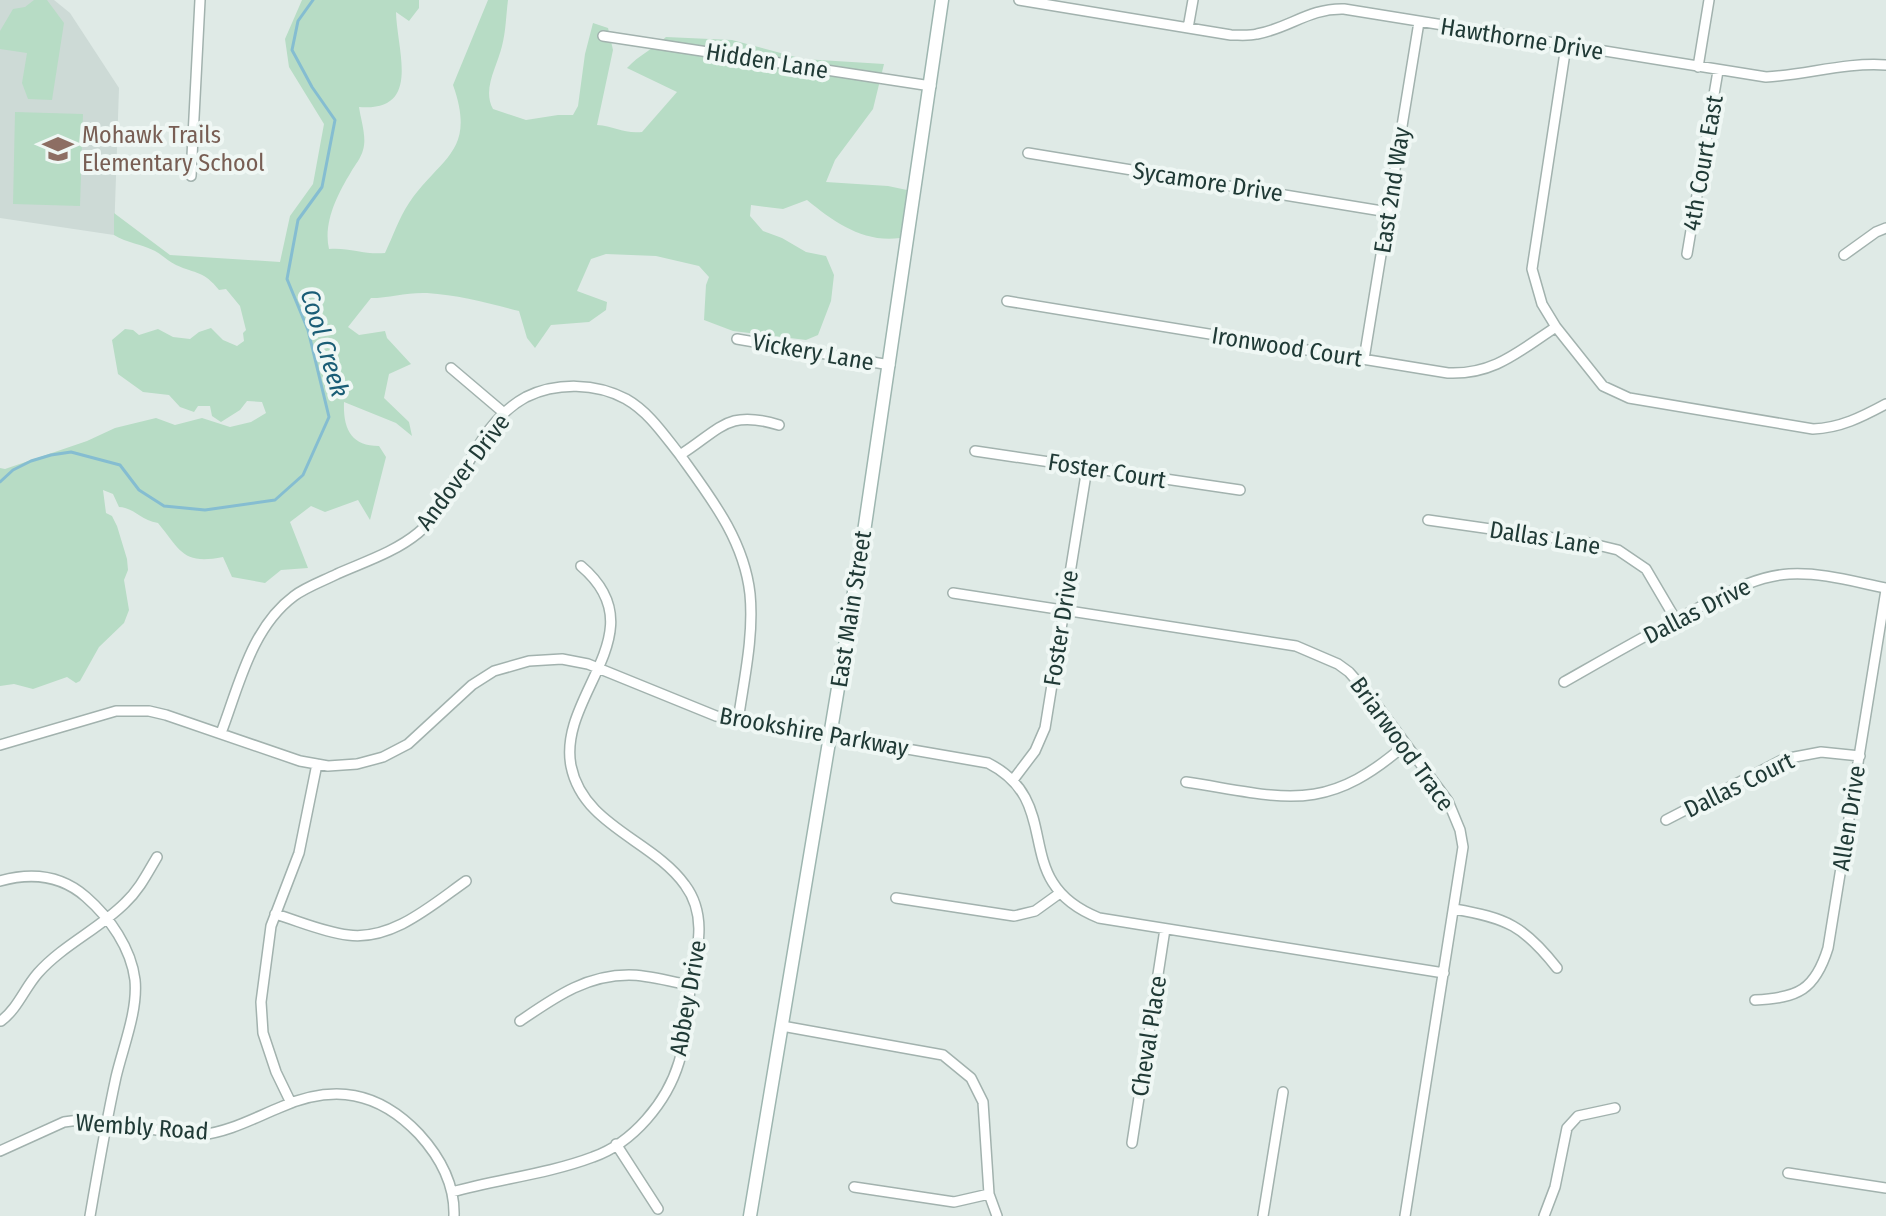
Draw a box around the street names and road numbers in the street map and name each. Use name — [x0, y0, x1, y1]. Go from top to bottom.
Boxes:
street label: Hawthorne Drive — [1439, 12, 1605, 66]
street label: Hidden Lane — [704, 38, 830, 84]
street label: 4th Court East — [1677, 93, 1729, 233]
street label: East 2nd Way — [1368, 125, 1416, 255]
street label: Sycamore Drive — [1131, 156, 1285, 208]
street label: Ironwood Court — [1210, 321, 1364, 373]
street label: Vickery Lane — [750, 328, 876, 376]
street label: Andover Drive — [410, 408, 516, 536]
street label: Foster Court — [1046, 448, 1168, 494]
street label: Dallas Lane — [1488, 515, 1602, 561]
street label: East Main Street — [825, 528, 877, 689]
street label: Foster Drive — [1038, 568, 1084, 688]
street label: Dallas Drive — [1639, 572, 1755, 650]
street label: Briarwood Trace — [1344, 672, 1460, 816]
street label: Brookshire Parkway — [717, 702, 911, 762]
street label: Dallas Court — [1680, 746, 1798, 824]
street label: Allen Drive — [1827, 763, 1871, 873]
street label: Abbey Drive — [664, 938, 712, 1058]
street label: Cheval Place — [1126, 973, 1172, 1099]
street label: Wembly Road — [75, 1108, 209, 1146]

